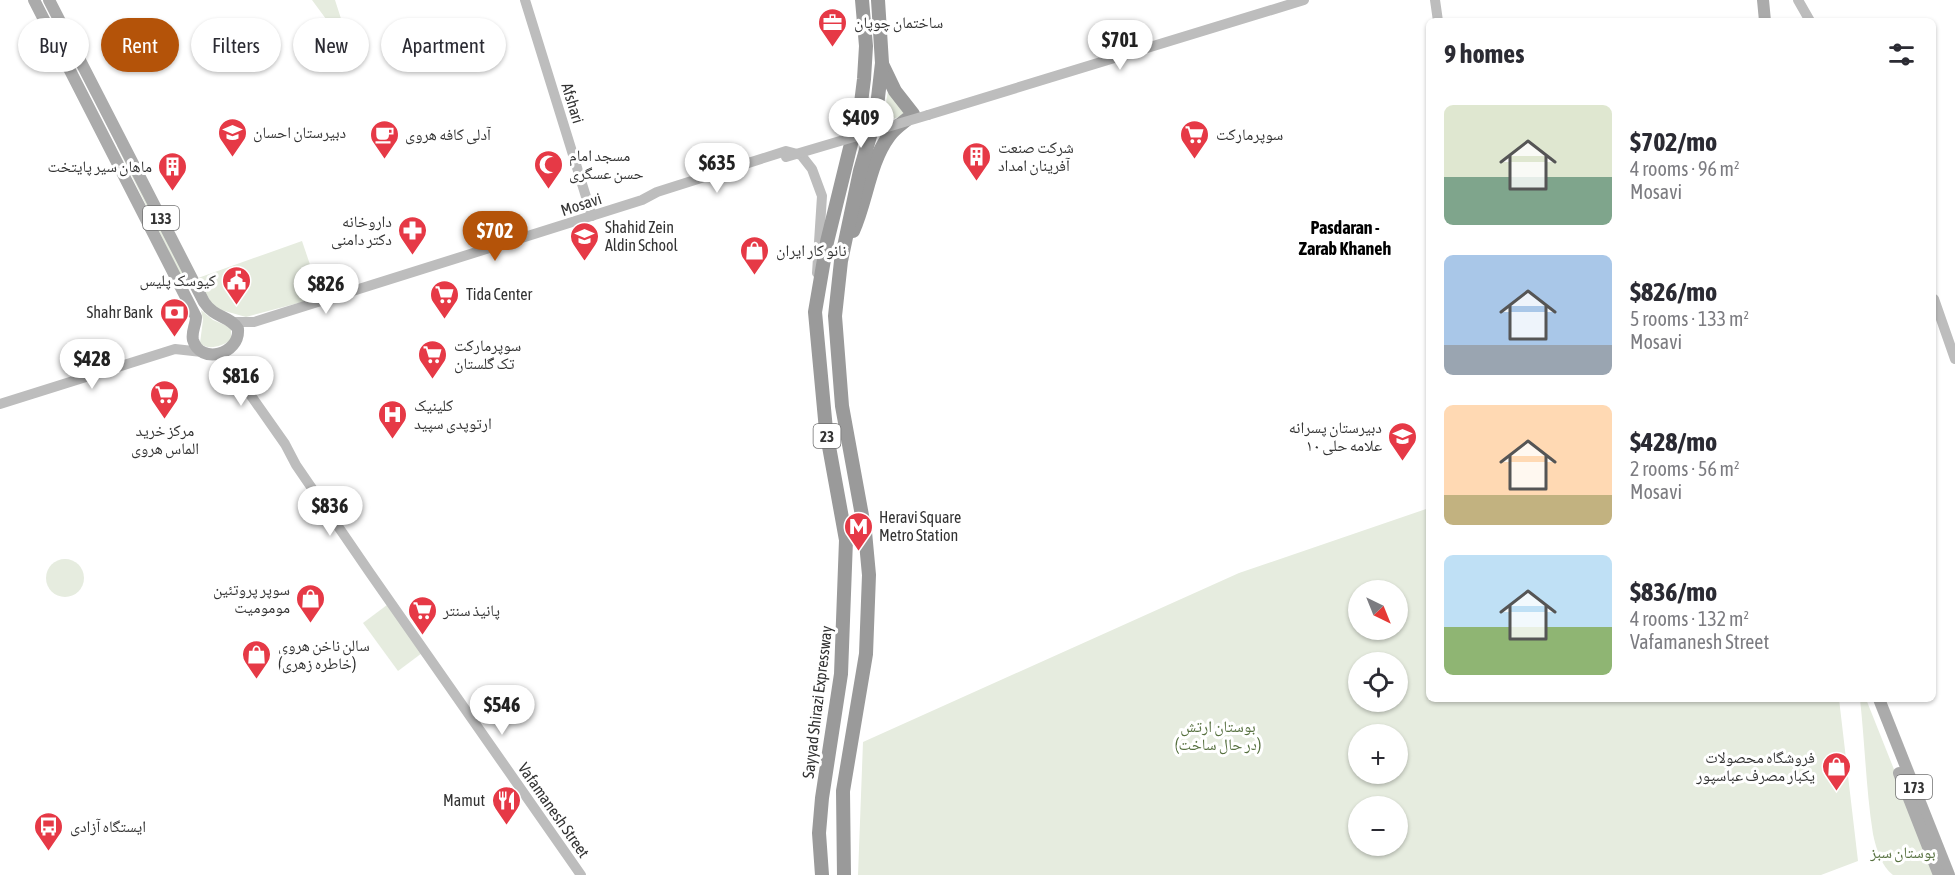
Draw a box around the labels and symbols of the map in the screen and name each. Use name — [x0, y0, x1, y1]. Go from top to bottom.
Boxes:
office icon: ساختمان چوپان — [817, 6, 849, 48]
place label: ساختمان چوپان — [854, 13, 943, 33]
pin: $701 — [1084, 20, 1156, 71]
street label: Afshari — [558, 81, 588, 125]
pin: $409 — [825, 98, 897, 149]
school or university icon: دبیرستان احسان — [216, 116, 248, 158]
cafe icon: آدلی کافه هروی — [368, 118, 400, 160]
supermarket icon: سوپرمارکت — [1179, 118, 1211, 160]
place label: دبیرستان احسان — [253, 123, 346, 143]
place label: آدلی کافه هروی — [405, 125, 492, 145]
place label: سوپرمارکت — [1216, 125, 1283, 144]
place label: شرکت صنعت آفرینان امداد — [998, 138, 1074, 176]
building icon: شرکت صنعت آفرینان امداد — [961, 140, 993, 182]
pin: $635 — [681, 143, 753, 194]
place label: مسجد امام حسن عسگری — [569, 146, 644, 184]
mosque icon: مسجد امام حسن عسگری — [532, 148, 564, 190]
building icon: ماهان سیر پایتخت — [157, 150, 189, 192]
place label: ماهان سیر پایتخت — [47, 157, 152, 177]
street label: Mosavi — [558, 189, 604, 219]
road number: 133 — [143, 206, 179, 230]
pin: $702 — [459, 211, 531, 262]
place label: داروخانه دکتر دامنی — [331, 212, 392, 250]
pharmacy icon: داروخانه دکتر دامنی — [397, 214, 429, 256]
district label: Pasdaran - Zarab Khaneh — [1299, 217, 1391, 259]
place label: Shahid Zein Aldin School — [605, 218, 679, 254]
school or university icon: Shahid Zein Aldin School — [568, 220, 600, 262]
shop icon: نانو کار ایران — [739, 234, 771, 276]
place label: نانو کار ایران — [776, 241, 847, 261]
public building icon: کیوسک پلیس — [221, 264, 253, 306]
pin: $826 — [290, 264, 362, 315]
place label: کیوسک پلیس — [140, 271, 216, 291]
supermarket icon: Tida Center — [429, 278, 461, 320]
place label: Tida Center — [466, 285, 533, 303]
bank icon: Shahr Bank — [158, 296, 190, 338]
place label: Shahr Bank — [87, 303, 153, 321]
place label: سوپرمارکت تک گلستان — [454, 336, 521, 374]
supermarket icon: سوپرمارکت تک گلستان — [417, 338, 449, 380]
pin: $428 — [56, 339, 128, 390]
pin: $816 — [205, 356, 277, 407]
supermarket icon: مرکز خرید الماس هروی — [149, 378, 181, 420]
place label: کلینیک ارتوپدی سپید — [414, 396, 492, 434]
hospital icon: کلینیک ارتوپدی سپید — [377, 398, 409, 440]
place label: دبیرستان پسرانه علامه حلی ۱۰ — [1289, 418, 1382, 456]
school or university icon: دبیرستان پسرانه علامه حلی ۱۰ — [1387, 420, 1419, 462]
place label: مرکز خرید الماس هروی — [131, 421, 199, 459]
road number: 23 — [814, 424, 840, 448]
pin: $836 — [294, 486, 366, 537]
place label: Heravi Square Metro Station — [879, 508, 961, 544]
metro station icon: Heravi Square Metro Station — [842, 510, 874, 552]
place label: سوپر پروتئین مومومیت — [213, 580, 290, 617]
north arrow — [1348, 580, 1408, 640]
shop icon: سوپر پروتئین مومومیت — [295, 582, 327, 624]
supermarket icon: پانیذ سنتر — [406, 594, 438, 636]
place label: پانیذ سنتر — [442, 601, 500, 620]
street label: Sayyad Shirazi Expressway — [799, 624, 836, 779]
place label: سالن ناخن هروی (خاطره زهری) — [278, 636, 370, 674]
shop icon: سالن ناخن هروی (خاطره زهری) — [241, 638, 273, 680]
pin: $546 — [466, 685, 538, 736]
park label: بوستان ارتش (در حال ساخت) — [1175, 717, 1261, 755]
place label: فروشگاه محصولات یکبار مصرف عباسپور — [1695, 748, 1815, 785]
shop icon: فروشگاه محصولات یکبار مصرف عباسپور — [1820, 750, 1852, 792]
street label: Vafamanesh Street — [515, 759, 594, 861]
road number: 173 — [1896, 775, 1932, 799]
restaurant icon: Mamut — [490, 784, 522, 826]
place label: Mamut — [443, 791, 485, 809]
bus stop icon: ایستگاه آزادی — [33, 810, 65, 852]
place label: ایستگاه آزادی — [70, 817, 146, 837]
park label: بوستان سبز — [1869, 843, 1936, 863]

